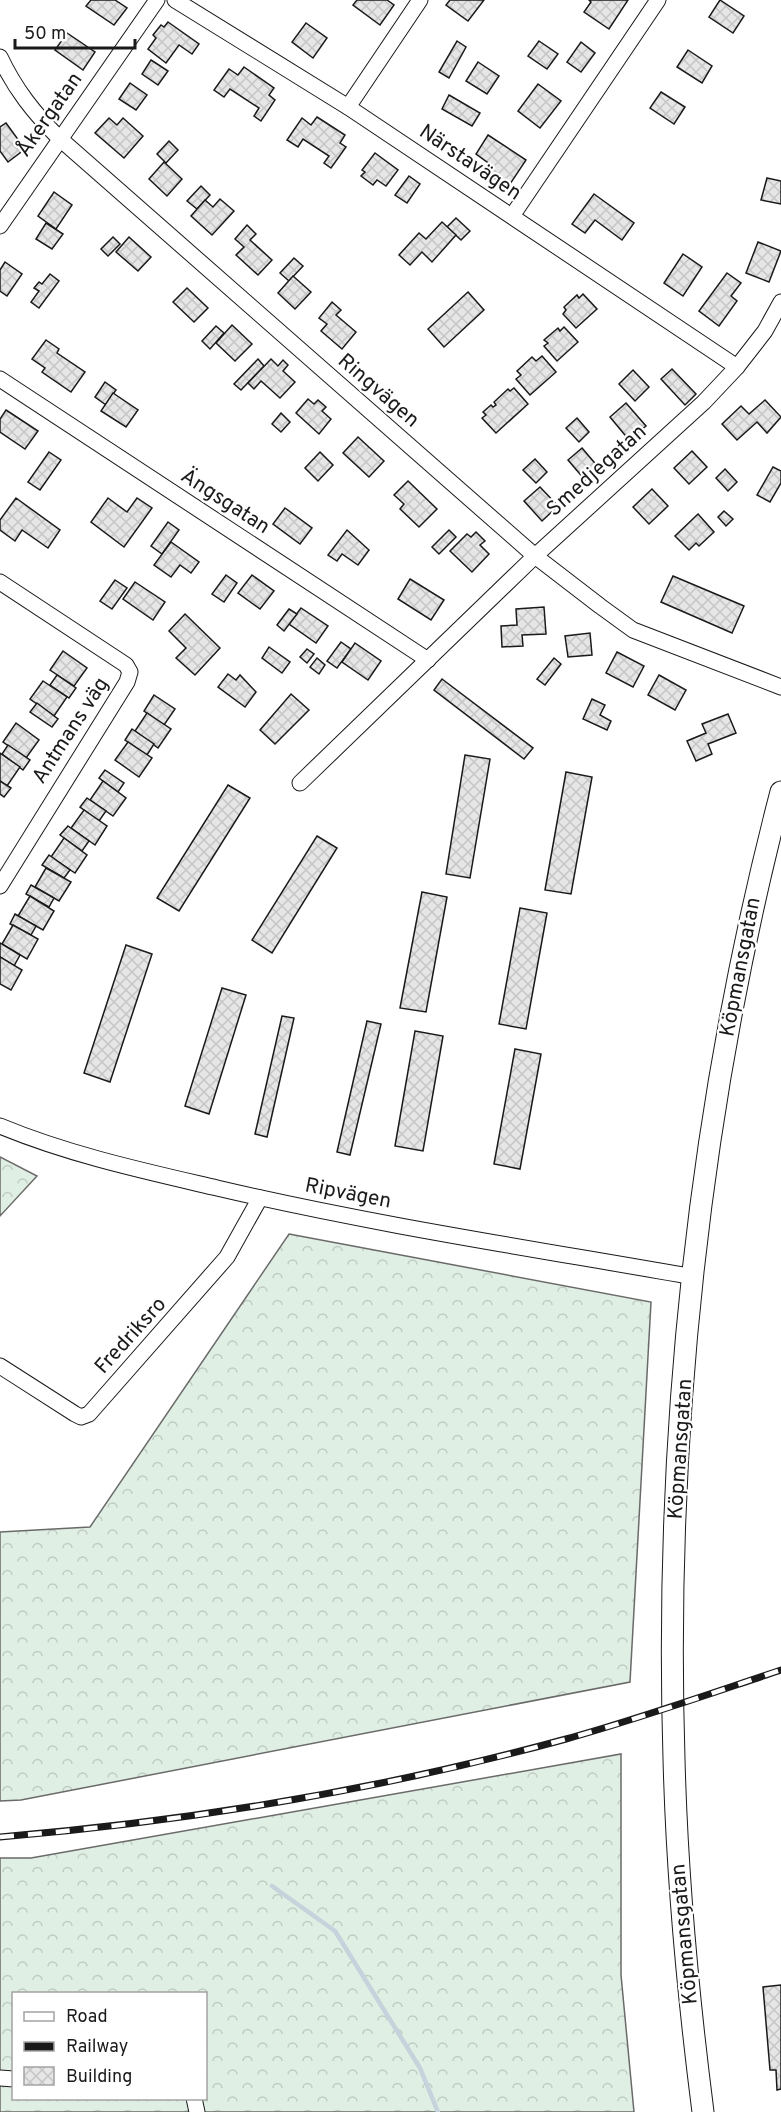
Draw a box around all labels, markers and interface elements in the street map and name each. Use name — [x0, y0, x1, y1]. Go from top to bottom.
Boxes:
scale bar — [15, 12, 135, 50]
text: 50 m — [24, 23, 66, 46]
street label: Åkergatan — [11, 67, 89, 163]
street label: Närstavägen — [414, 119, 526, 207]
street label: Ringvägen — [331, 348, 425, 434]
street label: Smedjegatan — [541, 419, 653, 523]
street label: Ängsgatan — [175, 463, 275, 541]
street label: Antmans väg — [26, 673, 116, 789]
street label: Köpmansgatan — [714, 895, 768, 1039]
street label: Ripvägen — [302, 1172, 394, 1216]
street label: Fredriksro — [89, 1292, 173, 1380]
street label: Köpmansgatan — [663, 1378, 699, 1520]
street label: Köpmansgatan — [665, 1862, 705, 2006]
legend — [12, 1992, 207, 2100]
text: Road — [66, 2006, 108, 2029]
text: Railway — [66, 2036, 128, 2059]
text: Building — [66, 2066, 132, 2089]

